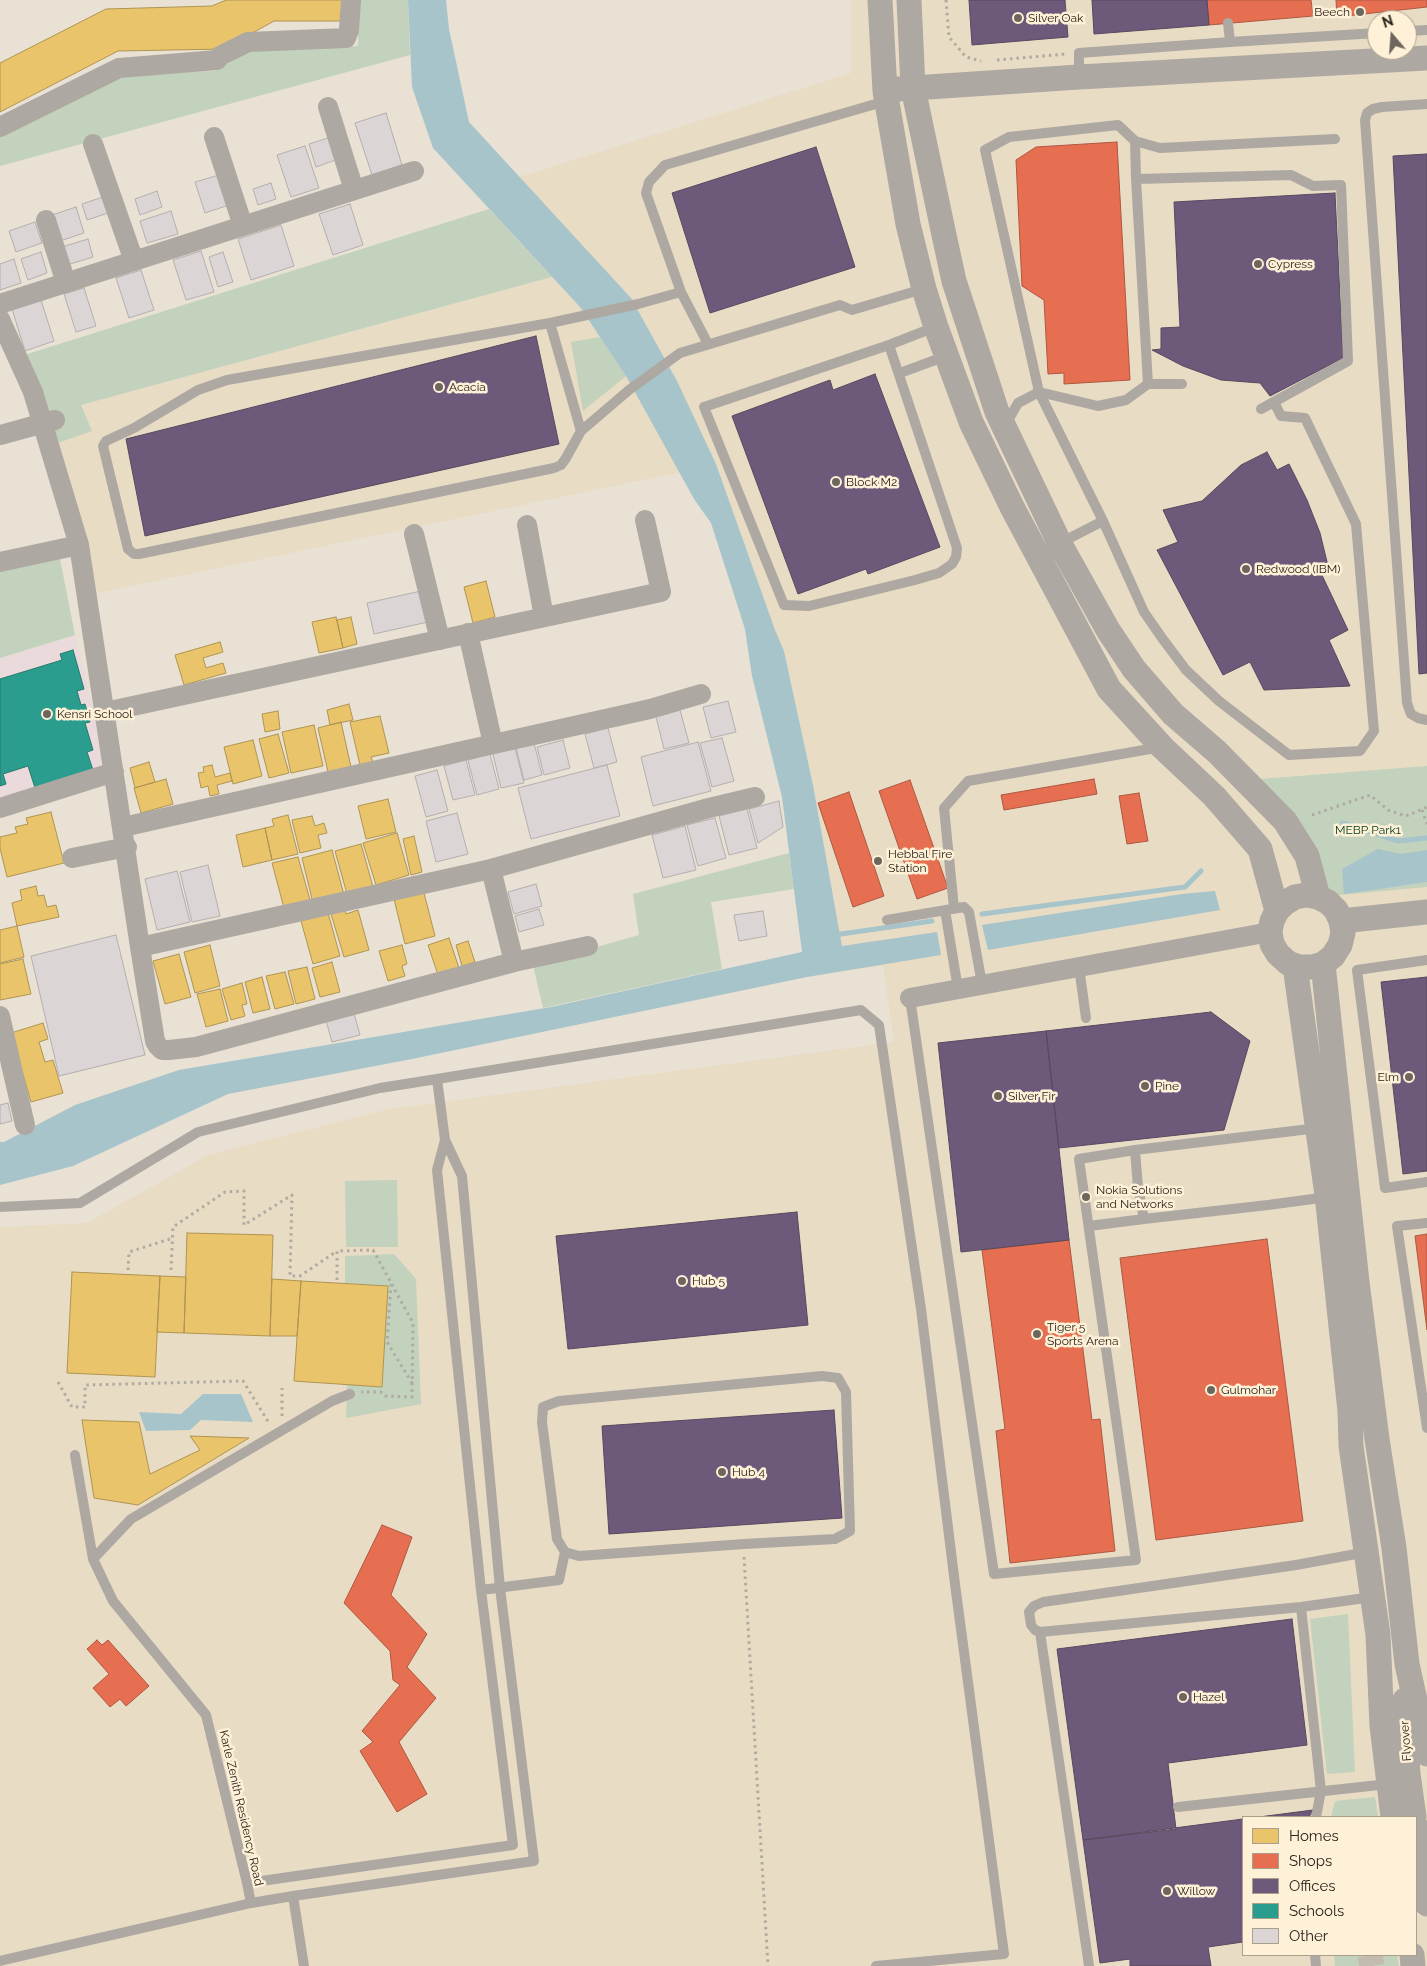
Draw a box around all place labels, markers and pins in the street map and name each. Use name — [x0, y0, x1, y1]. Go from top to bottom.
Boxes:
place label: Beech — [1314, 5, 1350, 19]
marker: Beech — [1354, 6, 1366, 18]
place label: Silver Oak — [1028, 11, 1083, 25]
marker: Silver Oak — [1012, 12, 1024, 24]
place label: Cypress — [1268, 257, 1313, 271]
marker: Cypress — [1252, 258, 1264, 270]
place label: Acacia — [449, 380, 486, 394]
marker: Acacia — [433, 381, 445, 393]
place label: Block M2 — [846, 475, 897, 489]
marker: Block M2 — [830, 476, 842, 488]
place label: Redwood (IBM) — [1256, 562, 1340, 576]
marker: Redwood (IBM) — [1240, 563, 1252, 575]
place label: Kensri School — [57, 707, 132, 721]
marker: Kensri School — [41, 708, 53, 720]
place label: Hebbal Fire Station — [888, 847, 952, 875]
marker: Hebbal Fire Station — [872, 855, 884, 867]
place label: Elm — [1377, 1070, 1399, 1084]
marker: Elm — [1403, 1071, 1415, 1083]
place label: Pine — [1155, 1079, 1179, 1093]
marker: Pine — [1139, 1080, 1151, 1092]
place label: Silver Fir — [1008, 1089, 1055, 1103]
marker: Silver Fir — [992, 1090, 1004, 1102]
place label: Nokia Solutions and Networks — [1096, 1183, 1182, 1211]
marker: Nokia Solutions and Networks — [1080, 1191, 1092, 1203]
place label: Hub 5 — [692, 1274, 725, 1288]
marker: Hub 5 — [676, 1275, 688, 1287]
place label: Tiger 5 Sports Arena — [1047, 1320, 1119, 1348]
marker: Tiger 5 Sports Arena — [1031, 1328, 1043, 1340]
place label: Gulmohar — [1221, 1383, 1276, 1397]
marker: Gulmohar — [1205, 1384, 1217, 1396]
place label: Hub 4 — [732, 1465, 765, 1479]
marker: Hub 4 — [716, 1466, 728, 1478]
place label: Hazel — [1193, 1690, 1224, 1704]
marker: Hazel — [1177, 1691, 1189, 1703]
place label: Willow — [1177, 1884, 1215, 1898]
marker: Willow — [1161, 1885, 1173, 1897]

